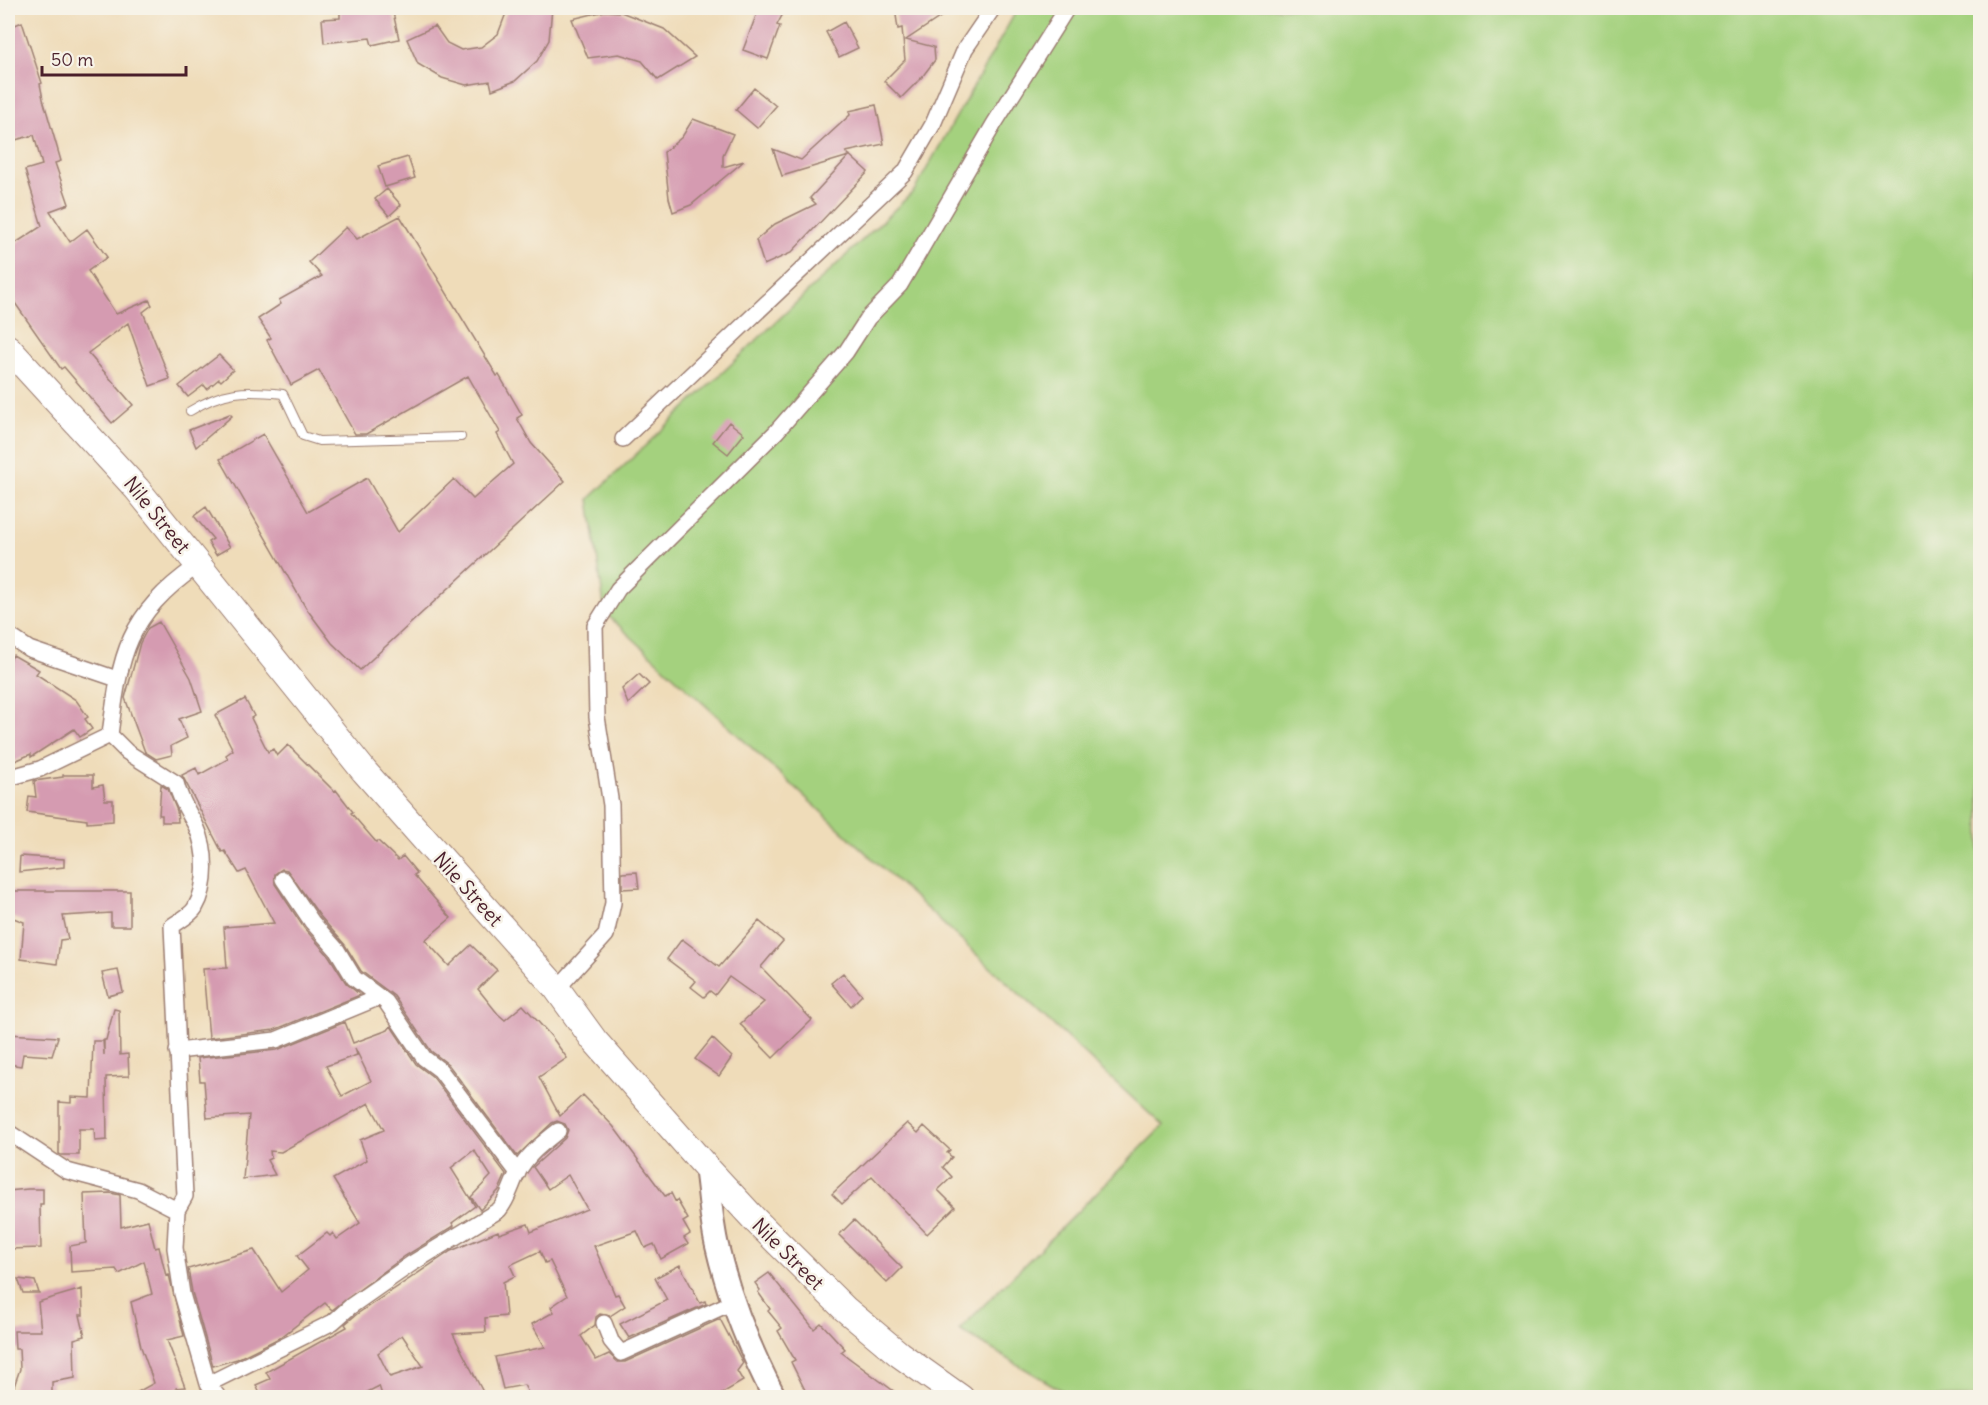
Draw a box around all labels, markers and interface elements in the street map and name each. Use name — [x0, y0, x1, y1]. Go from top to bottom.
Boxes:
scale bar — [42, 39, 186, 77]
text: 50 m — [51, 48, 93, 71]
street label: Nile Street — [119, 471, 196, 558]
street label: Nile Street — [428, 846, 508, 931]
street label: Nile Street — [747, 1212, 830, 1295]

